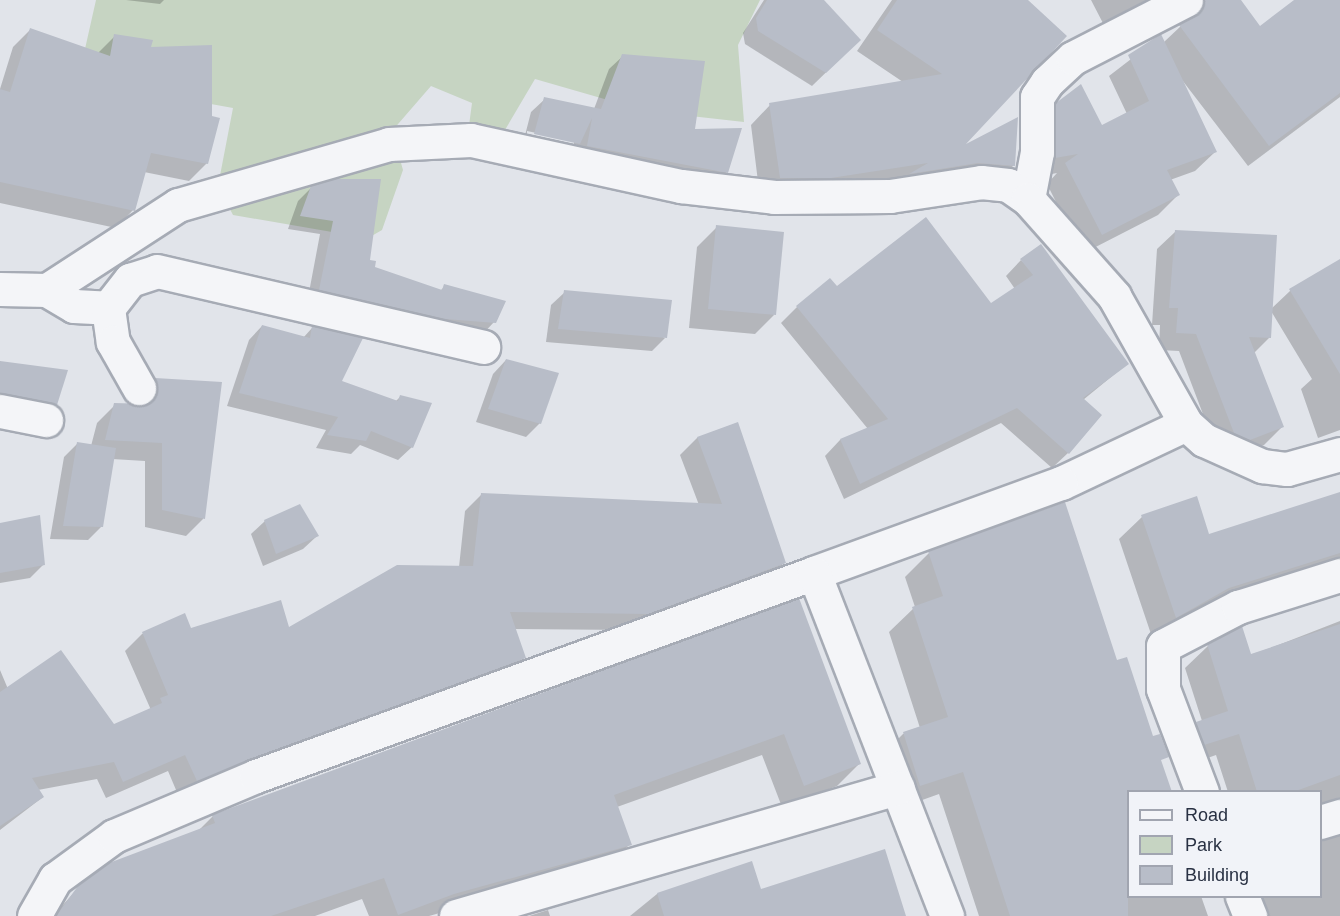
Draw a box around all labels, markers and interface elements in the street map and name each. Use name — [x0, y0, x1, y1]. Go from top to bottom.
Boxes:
legend — [1127, 790, 1322, 898]
text: Road — [1185, 805, 1228, 825]
text: Park — [1185, 835, 1222, 855]
text: Building — [1185, 865, 1249, 885]

